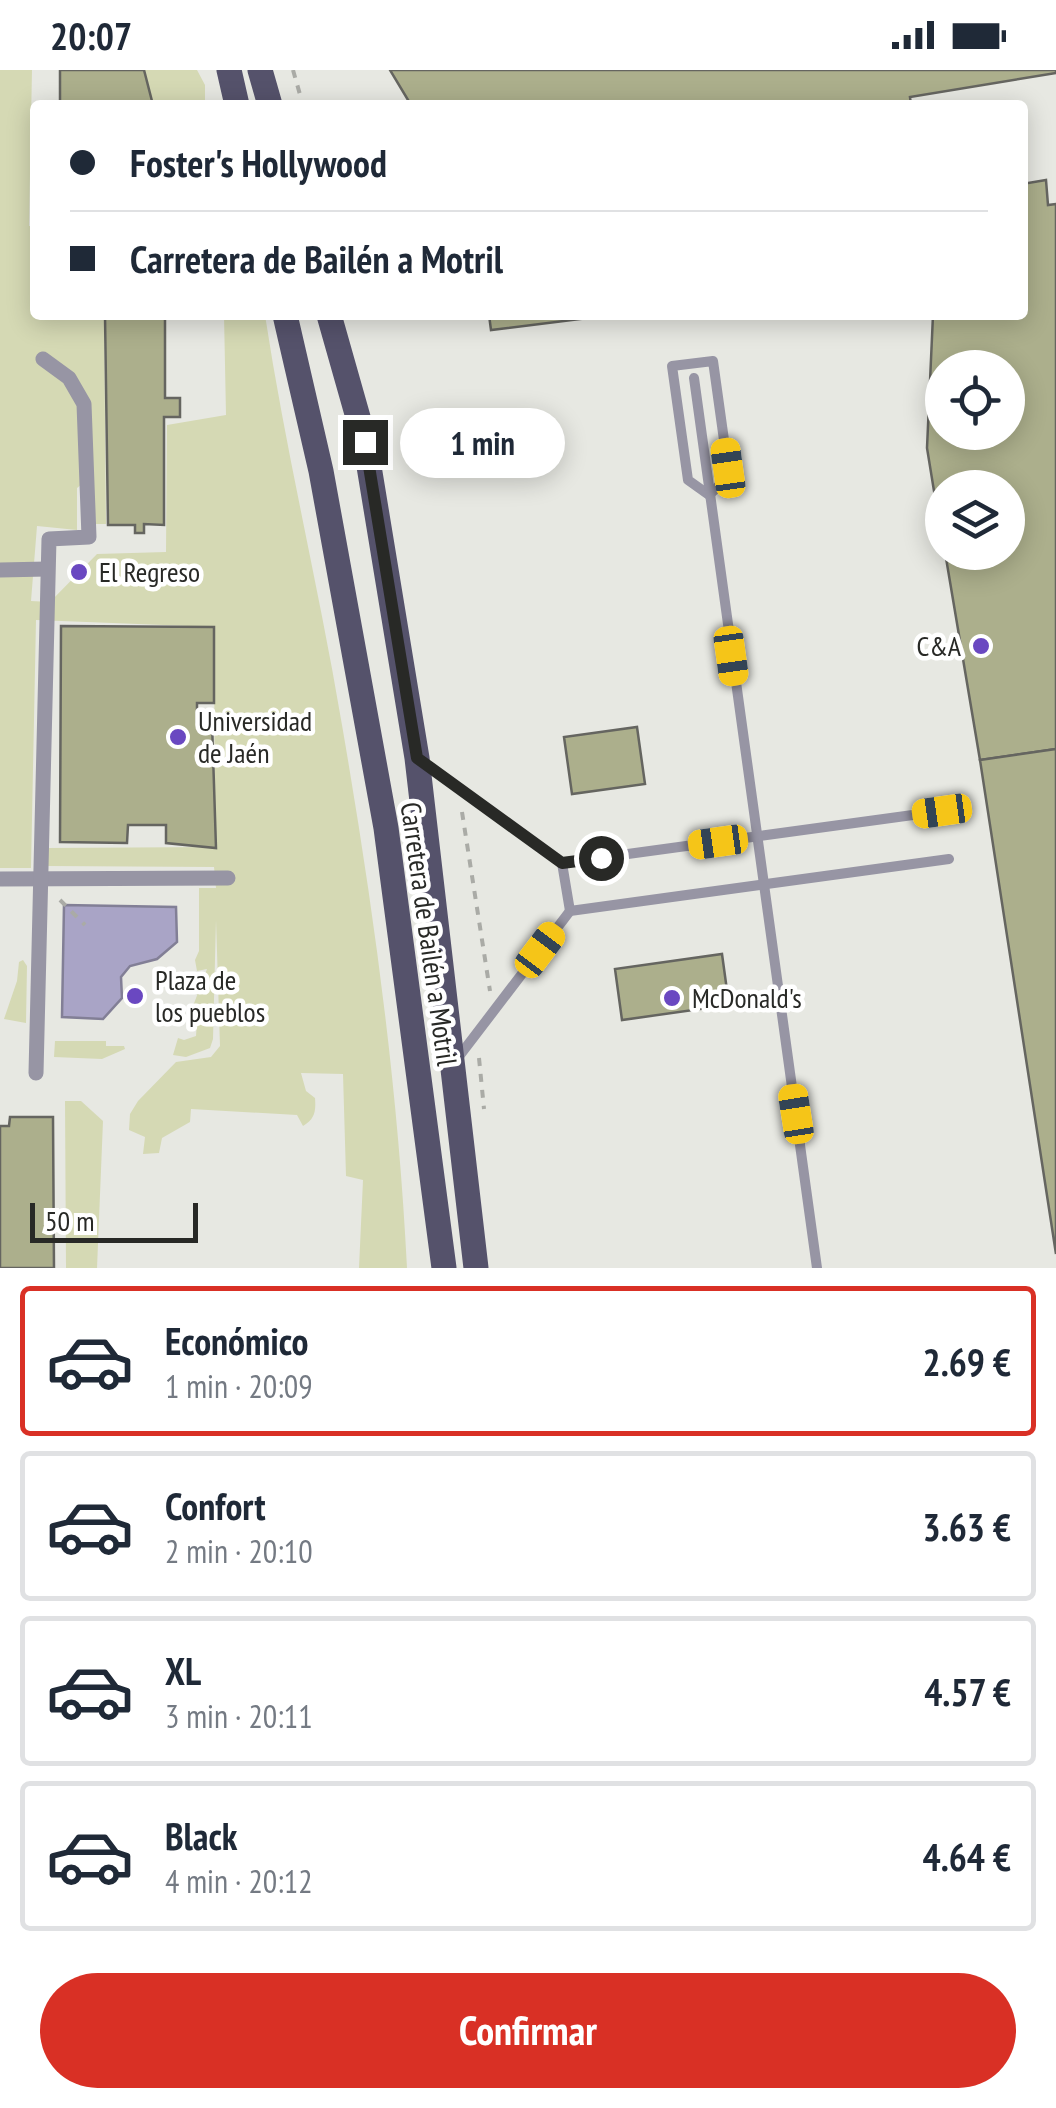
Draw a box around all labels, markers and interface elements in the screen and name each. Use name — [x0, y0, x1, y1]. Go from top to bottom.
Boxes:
text: 20:07 — [50, 11, 132, 60]
text: Foster's Hollywood — [130, 138, 387, 187]
text: Carretera de Bailén a Motril — [130, 234, 503, 283]
map controls — [925, 350, 1025, 570]
button: locate — [925, 350, 1025, 450]
callout: 1 min — [400, 407, 565, 477]
route end — [343, 420, 388, 465]
text: 1 min — [450, 422, 515, 464]
car — [709, 436, 747, 500]
button: layers — [925, 470, 1025, 570]
place label: El Regreso — [99, 553, 200, 590]
marker: El Regreso — [68, 561, 90, 583]
car — [712, 624, 750, 688]
place label: C&A — [917, 627, 962, 664]
marker: C&A — [970, 635, 992, 657]
place label: Universidad de Jaén — [198, 702, 312, 771]
marker: Universidad de Jaén — [167, 726, 189, 748]
car — [910, 792, 974, 830]
street label: Carretera de Bailén a Motril — [393, 800, 466, 1069]
car — [686, 823, 750, 861]
route start — [579, 836, 624, 881]
car — [510, 917, 570, 983]
place label: Plaza de los pueblos — [155, 961, 265, 1030]
place label: McDonald's — [692, 979, 802, 1016]
marker: Plaza de los pueblos — [124, 985, 146, 1007]
marker: McDonald's — [661, 987, 683, 1009]
car — [776, 1082, 816, 1146]
scale bar — [30, 1198, 198, 1242]
text: 50 m — [45, 1202, 94, 1239]
icon: car — [45, 1316, 135, 1406]
text: Económico — [165, 1316, 309, 1365]
text: 2.69 € — [922, 1337, 1011, 1386]
text: 1 min · 20:09 — [165, 1365, 313, 1407]
icon: car — [45, 1481, 135, 1571]
text: Confort — [165, 1481, 265, 1530]
text: 3.63 € — [922, 1502, 1011, 1551]
text: 2 min · 20:10 — [165, 1530, 313, 1572]
icon: car — [45, 1646, 135, 1736]
text: XL — [165, 1646, 201, 1695]
text: 4.57 € — [924, 1667, 1011, 1716]
text: 3 min · 20:11 — [165, 1695, 313, 1737]
icon: car — [45, 1811, 135, 1901]
text: Black — [165, 1811, 238, 1860]
text: 4.64 € — [922, 1832, 1011, 1881]
text: 4 min · 20:12 — [165, 1860, 313, 1902]
button: Confirmar — [40, 1973, 1016, 2088]

